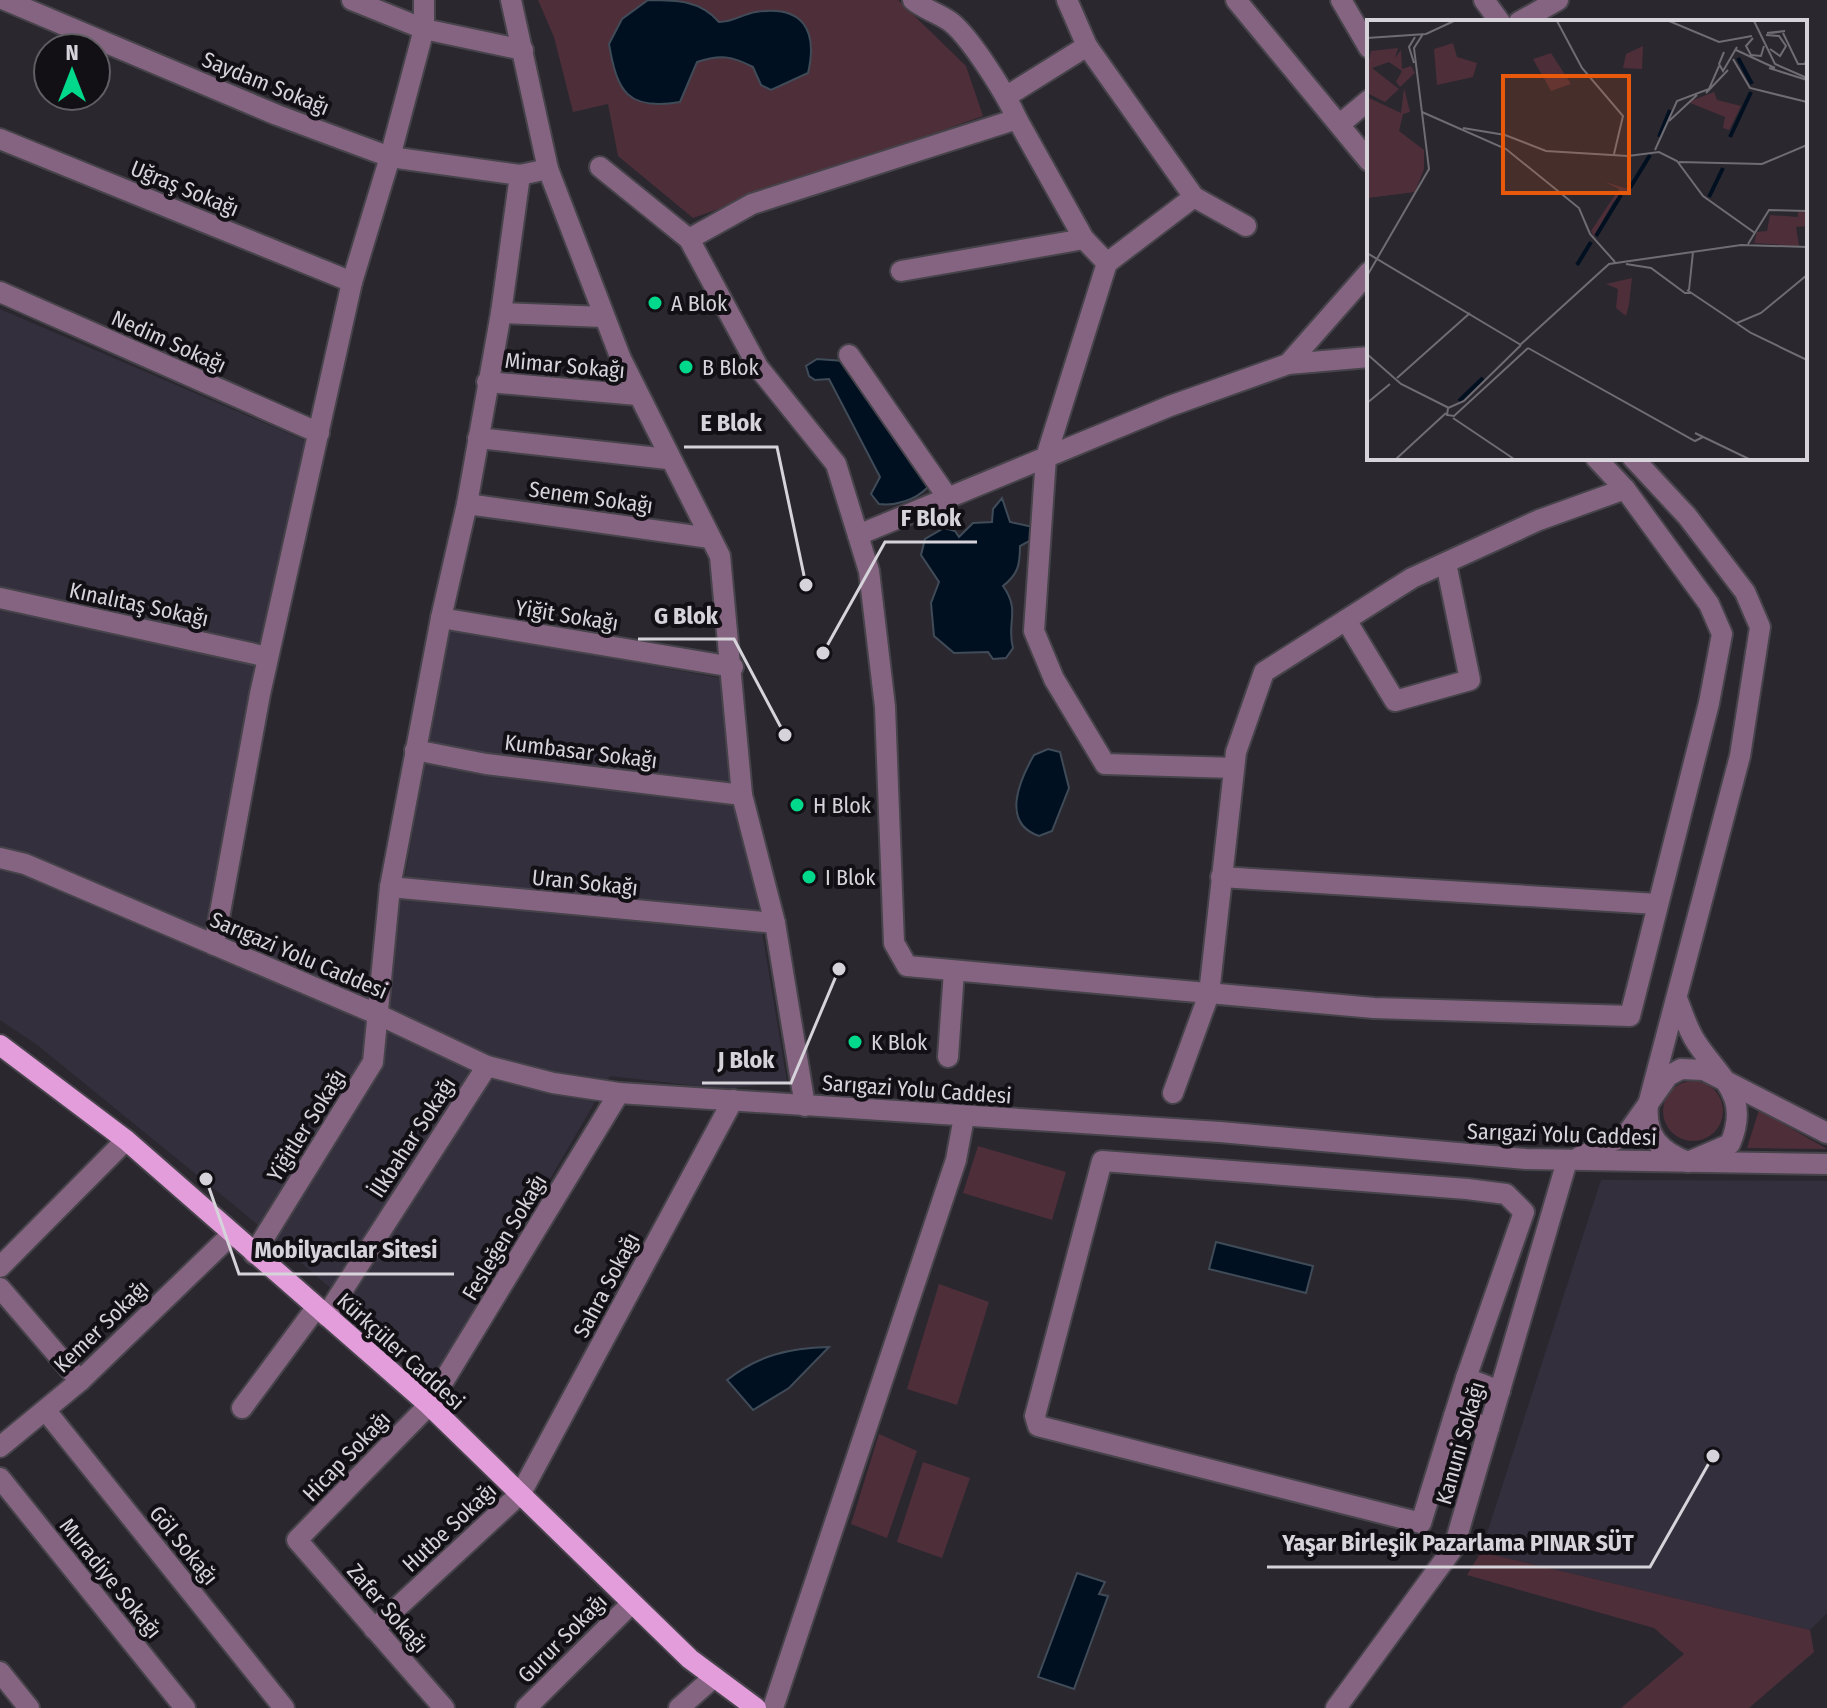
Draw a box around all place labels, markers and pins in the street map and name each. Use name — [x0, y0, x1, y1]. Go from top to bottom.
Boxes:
place label: A Blok — [671, 290, 728, 317]
marker: A Blok — [646, 294, 664, 312]
place label: B Blok — [702, 354, 760, 381]
marker: B Blok — [677, 358, 695, 376]
callout: E Blok — [684, 399, 777, 447]
callout: F Blok — [885, 494, 977, 542]
callout: G Blok — [638, 591, 734, 639]
place label: H Blok — [813, 792, 872, 819]
marker: H Blok — [788, 796, 806, 814]
place label: I Blok — [825, 864, 876, 891]
marker: I Blok — [800, 868, 818, 886]
place label: K Blok — [871, 1029, 928, 1056]
marker: K Blok — [846, 1033, 864, 1051]
callout: J Blok — [702, 1035, 791, 1083]
callout: Mobilyacılar Sitesi — [239, 1226, 454, 1274]
callout: Yaşar Birleşik Pazarlama PINAR SÜT — [1267, 1519, 1650, 1567]

